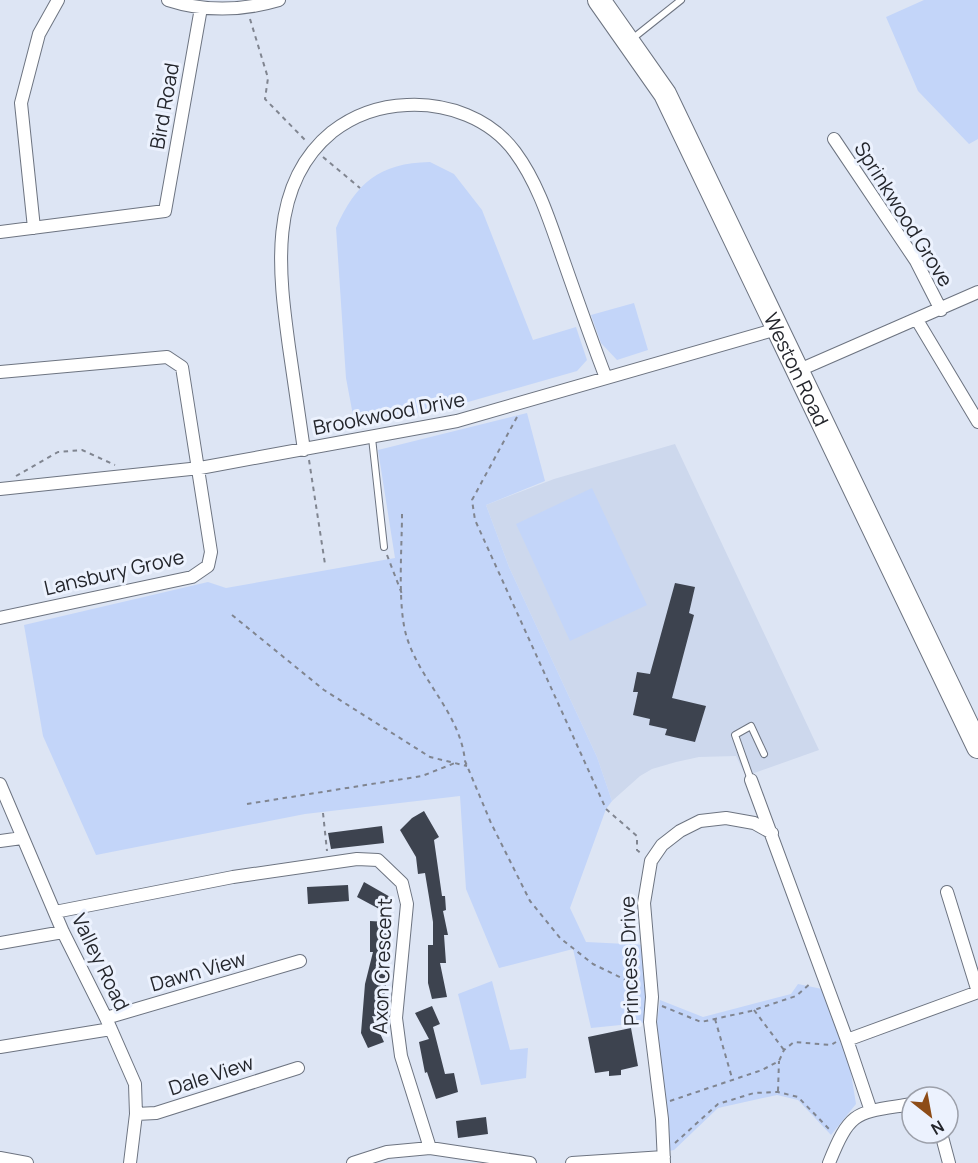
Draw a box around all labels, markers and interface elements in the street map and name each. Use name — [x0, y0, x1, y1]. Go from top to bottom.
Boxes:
street label: Bird Road — [143, 61, 185, 151]
street label: Sprinkwood Grove — [848, 136, 960, 292]
street label: Weston Road — [758, 308, 836, 430]
street label: Brookwood Drive — [311, 385, 467, 441]
street label: Lansbury Grove — [41, 543, 187, 601]
street label: Princess Drive — [613, 896, 645, 1026]
street label: Axon Crescent — [366, 898, 398, 1034]
street label: Valley Road — [66, 909, 136, 1015]
street label: Dawn View — [147, 944, 249, 998]
street label: Dale View — [165, 1049, 257, 1101]
north arrow — [900, 1085, 960, 1145]
text: N — [927, 1115, 948, 1140]

